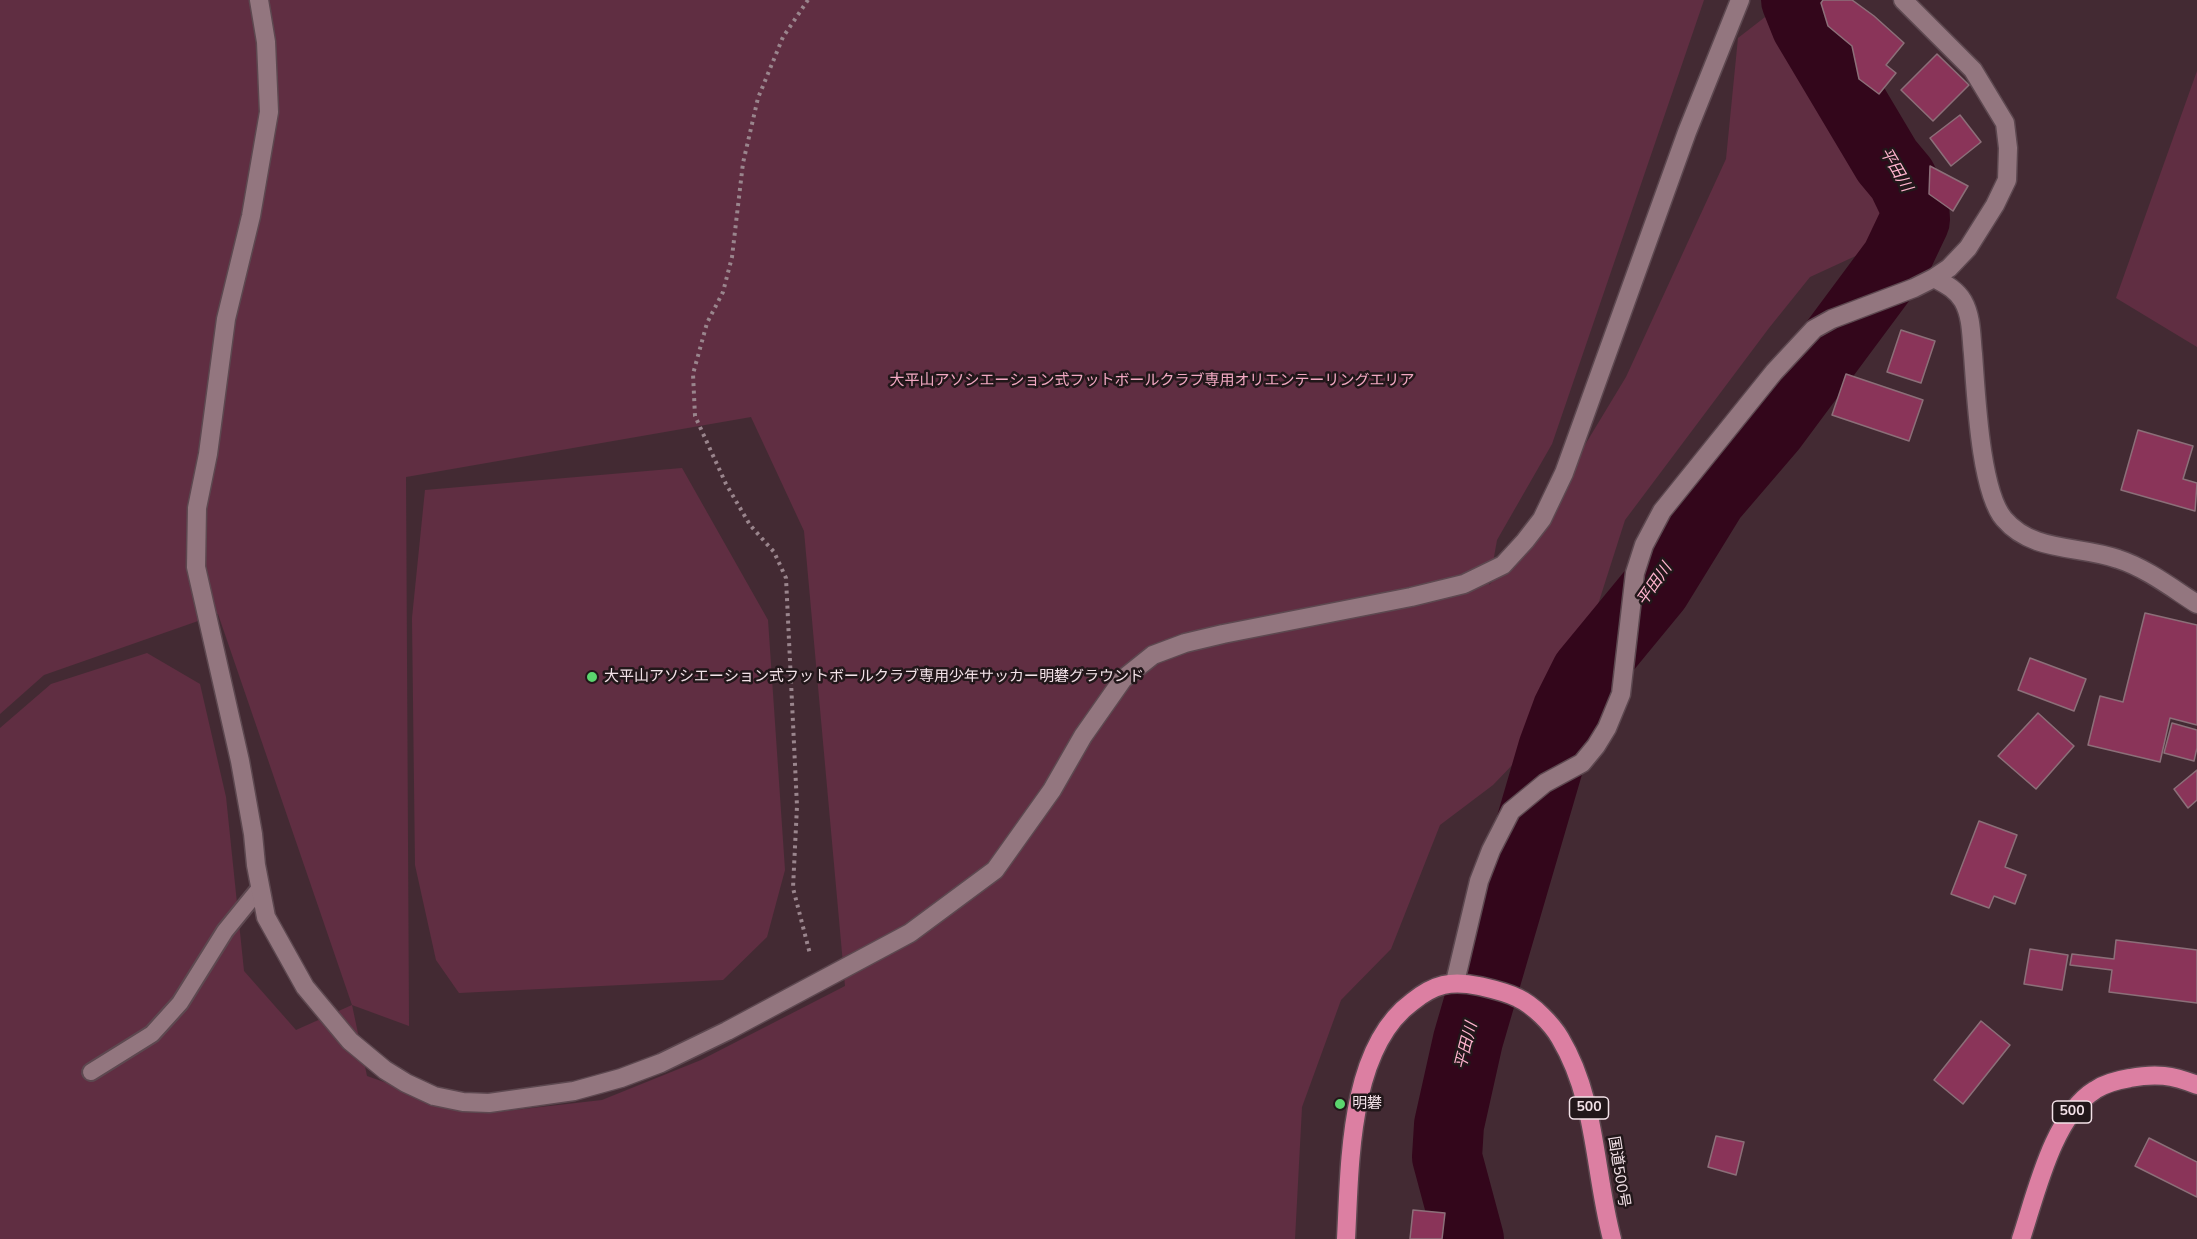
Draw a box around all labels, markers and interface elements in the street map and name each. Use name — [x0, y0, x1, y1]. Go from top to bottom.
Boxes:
water label: 平田川 — [1875, 144, 1915, 196]
park label: 大平山アソシエーション式フットボールクラブ専用オリエンテーリングエリア — [890, 372, 1414, 390]
water label: 平田川 — [1633, 560, 1677, 610]
place label: 大平山アソシエーション式フットボールクラブ専用少年サッカー明礬グラウンド — [604, 668, 1144, 686]
marker: 大平山アソシエーション式フットボールクラブ専用少年サッカー明礬グラウンド — [585, 670, 599, 684]
water label: 平田川 — [1452, 1020, 1482, 1072]
place label: 明礬 — [1352, 1095, 1382, 1113]
marker: 明礬 — [1333, 1097, 1347, 1111]
road number: 500 — [1570, 1097, 1608, 1119]
road number: 500 — [2052, 1101, 2092, 1123]
street label: 国道500号 — [1603, 1135, 1633, 1209]

